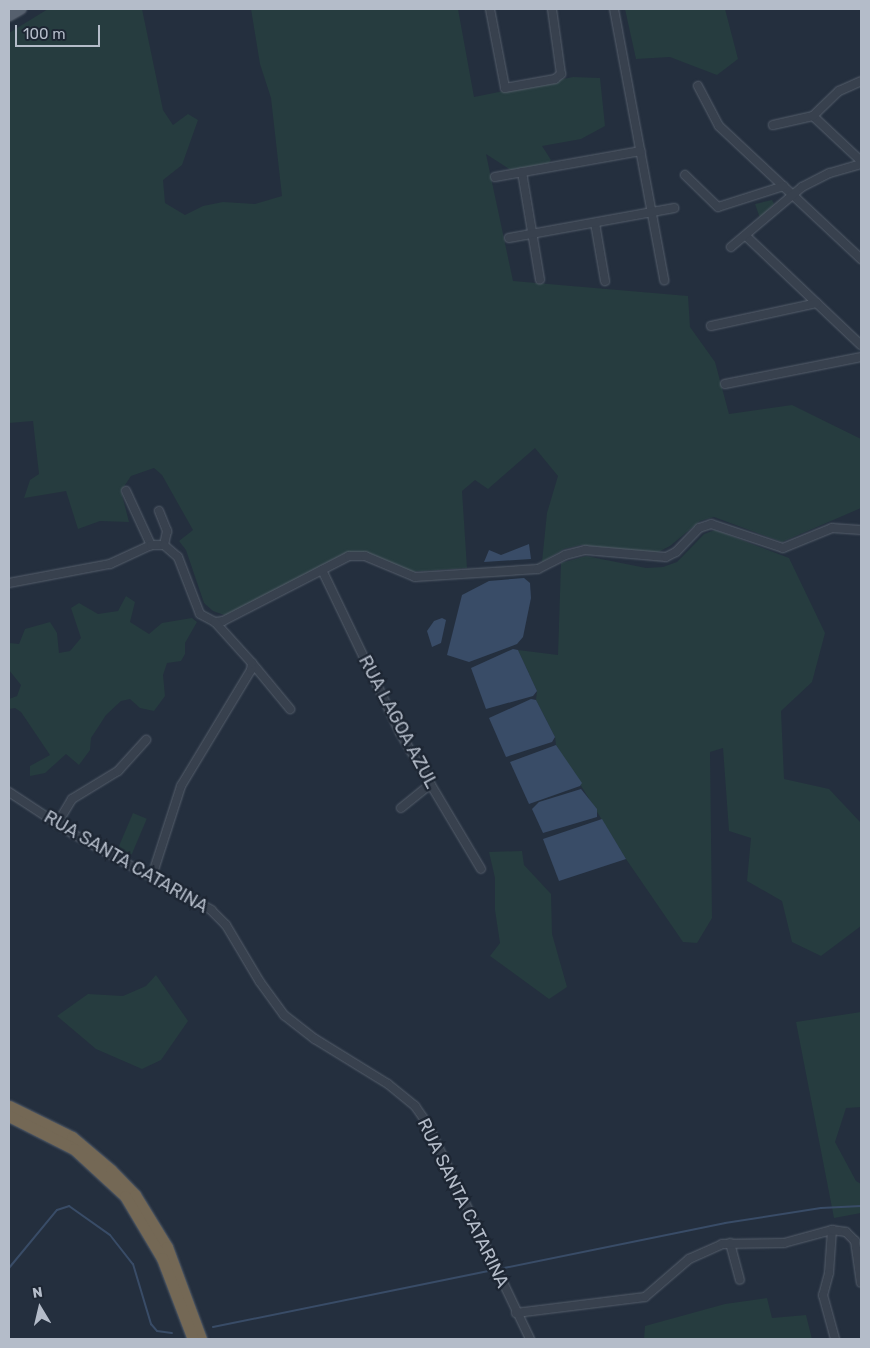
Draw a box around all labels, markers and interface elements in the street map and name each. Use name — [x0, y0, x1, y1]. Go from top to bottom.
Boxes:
scale bar — [18, 15, 102, 47]
text: 100 m — [23, 25, 65, 43]
street label: RUA LAGOA AZUL — [354, 651, 442, 793]
street label: RUA SANTA CATARINA — [40, 806, 212, 918]
street label: RUA SANTA CATARINA — [412, 1114, 514, 1292]
north arrow — [15, 1283, 65, 1333]
text: N — [31, 1284, 44, 1302]

